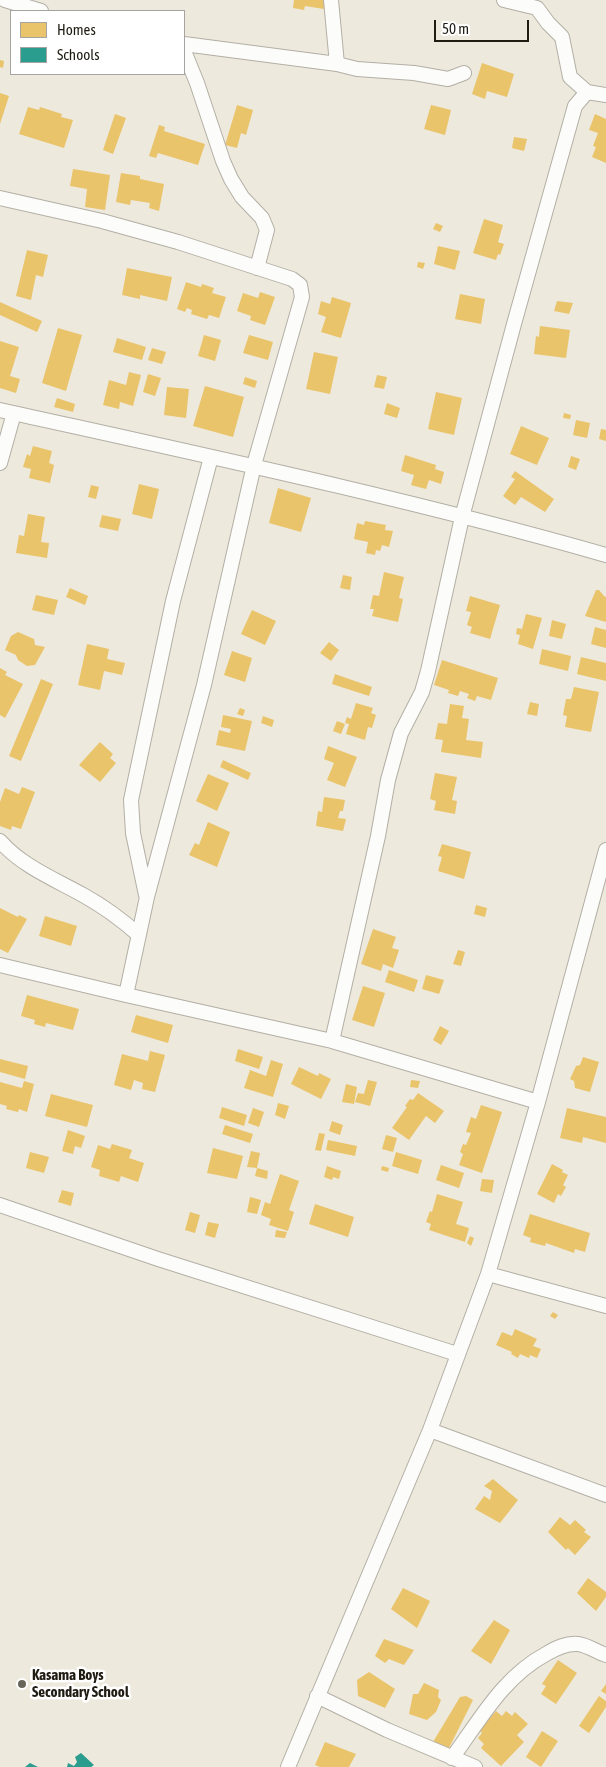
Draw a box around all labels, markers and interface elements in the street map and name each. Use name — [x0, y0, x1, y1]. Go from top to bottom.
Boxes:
legend — [10, 10, 185, 75]
scale bar — [436, 10, 531, 42]
text: 50 m — [442, 20, 469, 37]
text: Homes — [57, 21, 96, 38]
text: Schools — [57, 46, 100, 63]
place label: Kasama Boys Secondary School — [32, 1666, 129, 1701]
marker: Kasama Boys Secondary School — [16, 1678, 28, 1690]

